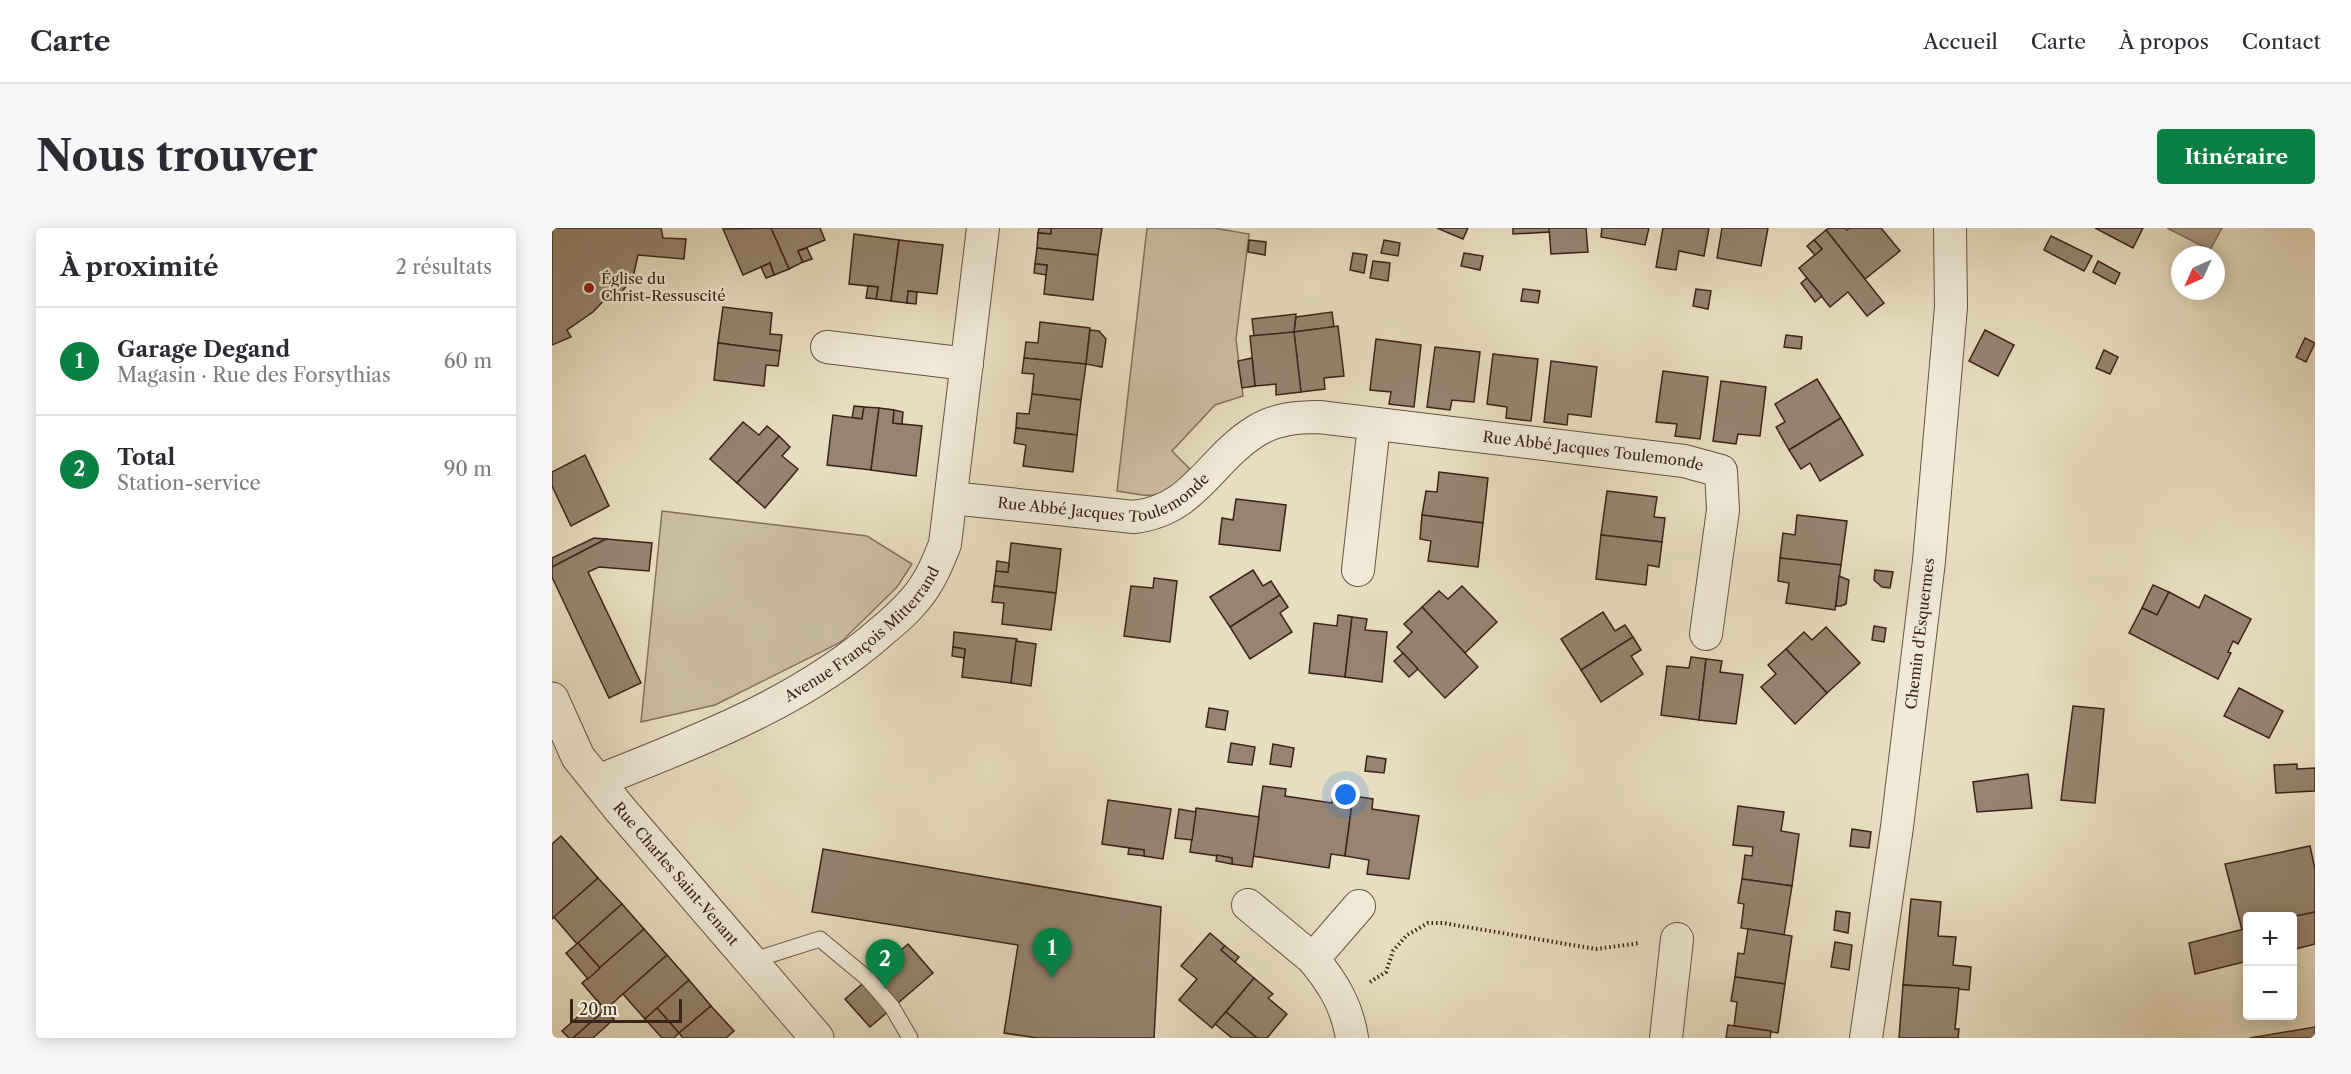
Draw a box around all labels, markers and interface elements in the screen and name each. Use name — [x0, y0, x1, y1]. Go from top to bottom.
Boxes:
text: Carte — [30, 24, 110, 58]
text: Accueil — [1923, 29, 1998, 54]
text: Carte — [2031, 29, 2086, 54]
text: À propos — [2119, 29, 2209, 54]
text: Contact — [2242, 29, 2321, 54]
button: Itinéraire — [2157, 129, 2315, 184]
text: Nous trouver — [36, 130, 318, 182]
north arrow — [2171, 246, 2225, 300]
text: À proximité — [60, 251, 219, 283]
text: 2 résultats — [395, 255, 492, 279]
place label: Église du Christ-Ressuscité — [601, 269, 726, 305]
marker: Église du Christ-Ressuscité — [582, 281, 596, 295]
text: Garage Degand — [117, 336, 290, 363]
text: 1 — [75, 349, 84, 373]
text: 60 m — [444, 349, 492, 373]
text: Magasin · Rue des Forsythias — [117, 363, 391, 387]
street label: Rue Abbé Jacques Toulemonde — [1482, 427, 1706, 475]
text: Total — [117, 444, 175, 471]
text: 2 — [74, 457, 85, 481]
text: 90 m — [444, 457, 492, 481]
street label: Rue Abbé Jacques Toulemonde — [996, 469, 1213, 527]
text: Station-service — [117, 471, 261, 495]
street label: Chemin d'Esquermes — [1901, 557, 1938, 710]
street label: Avenue François Mitterrand — [780, 563, 943, 706]
your location — [1331, 780, 1360, 809]
street label: Rue Charles Saint-Venant — [609, 798, 744, 950]
map controls — [2243, 912, 2297, 1020]
button: + — [2243, 912, 2297, 966]
pin: 1 — [1032, 928, 1072, 978]
pin: 2 — [866, 940, 904, 989]
button: − — [2243, 966, 2297, 1020]
scale bar — [570, 996, 682, 1024]
text: 20 m — [579, 999, 618, 1019]

